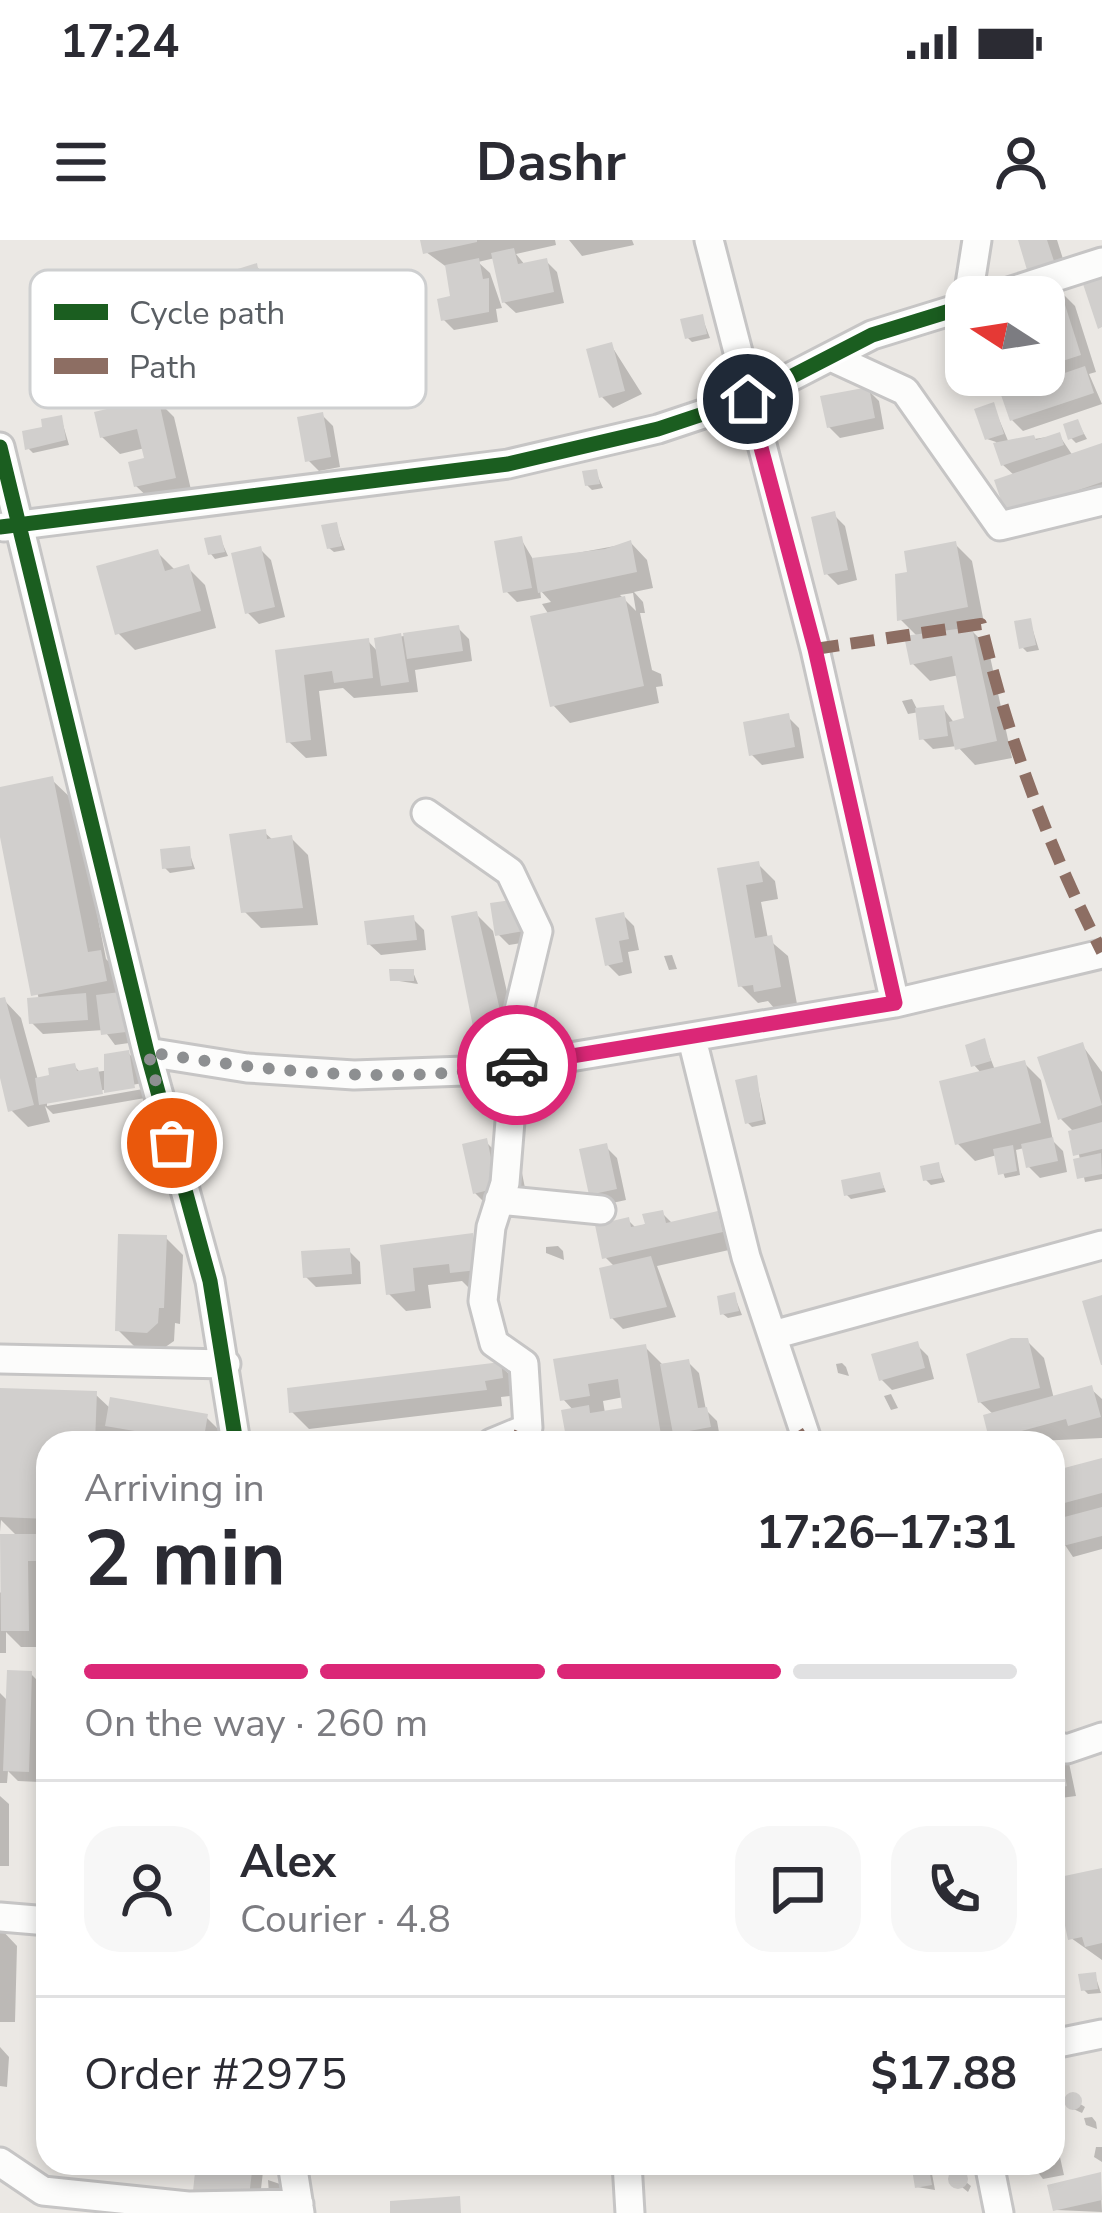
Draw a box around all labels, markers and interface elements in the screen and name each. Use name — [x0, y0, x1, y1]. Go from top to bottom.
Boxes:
text: 17:24 — [60, 12, 179, 73]
text: Dashr — [476, 125, 626, 199]
icon: menu — [48, 129, 114, 195]
icon: person — [988, 129, 1054, 195]
legend — [30, 270, 426, 408]
north arrow — [945, 276, 1065, 396]
map controls — [945, 276, 1065, 396]
text: Cycle path — [129, 291, 285, 336]
text: Path — [129, 345, 197, 390]
pin — [697, 348, 799, 450]
icon: home — [715, 366, 781, 432]
courier — [457, 1005, 577, 1125]
icon: car — [484, 1032, 550, 1098]
pin — [121, 1092, 223, 1194]
icon: bag — [139, 1110, 205, 1176]
text: Arriving in — [84, 1462, 265, 1515]
text: 17:26–17:31 — [756, 1503, 1017, 1564]
text: 2 min — [84, 1506, 286, 1613]
text: On the way · 260 m — [84, 1697, 428, 1750]
button: person — [84, 1826, 210, 1952]
button: chat — [735, 1826, 861, 1952]
button: phone — [891, 1826, 1017, 1952]
text: Alex — [240, 1832, 336, 1893]
text: Courier · 4.8 — [240, 1893, 451, 1946]
text: Order #2975 — [84, 2044, 347, 2105]
text: $17.88 — [871, 2044, 1017, 2105]

